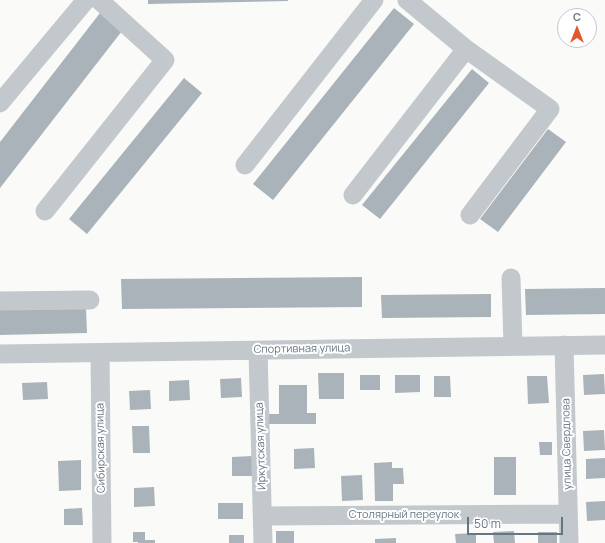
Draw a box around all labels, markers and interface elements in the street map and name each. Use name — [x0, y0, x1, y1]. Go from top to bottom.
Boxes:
north arrow — [557, 8, 597, 48]
text: С — [573, 9, 581, 24]
street label: Спортивная улица — [253, 342, 351, 356]
street label: улица Свердлова — [560, 398, 574, 490]
street label: Иркутская улица — [253, 402, 269, 490]
street label: Сибирская улица — [94, 403, 108, 493]
street label: Столярный переулок — [349, 508, 459, 522]
scale bar — [469, 509, 565, 535]
text: 50 m — [474, 515, 501, 532]

